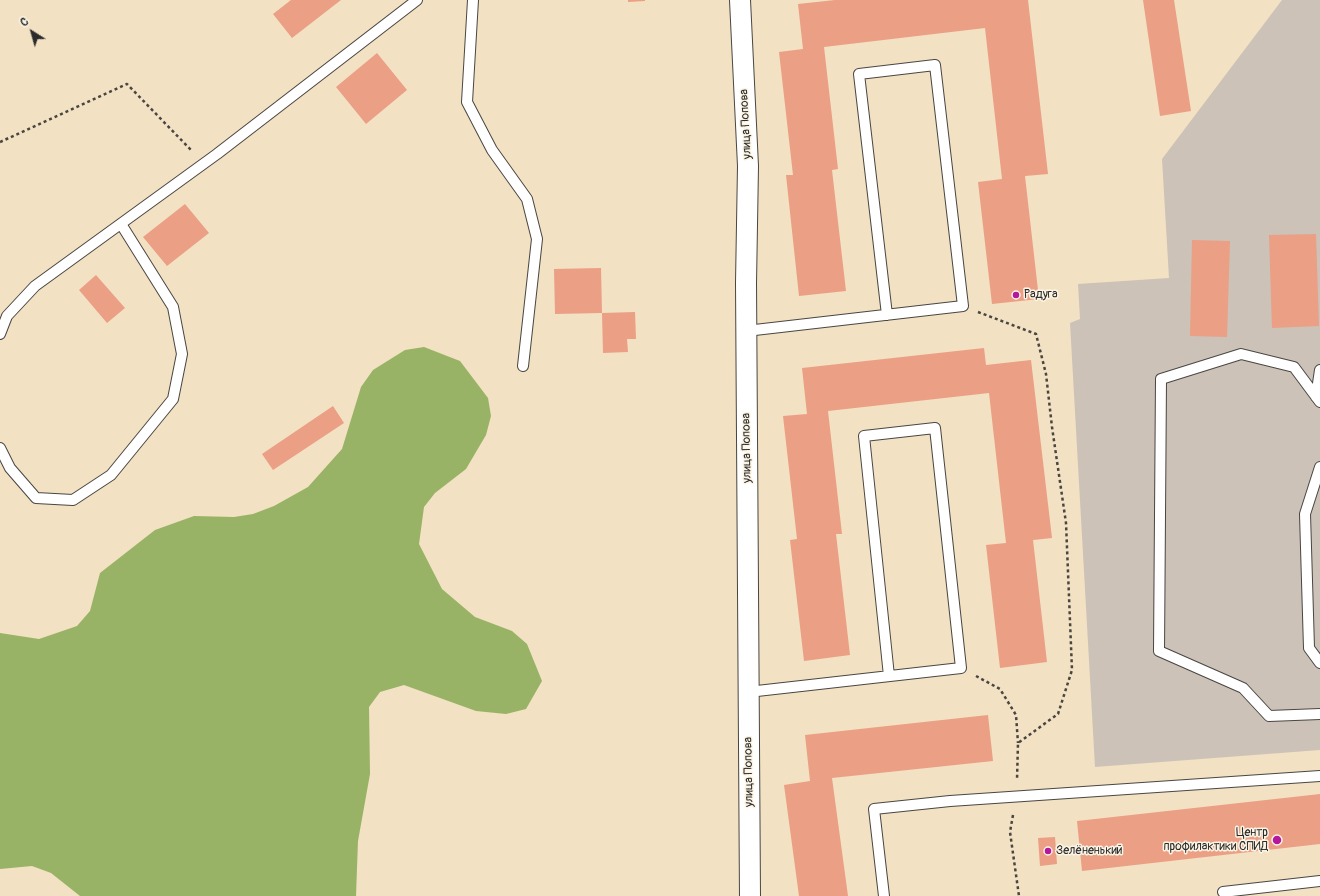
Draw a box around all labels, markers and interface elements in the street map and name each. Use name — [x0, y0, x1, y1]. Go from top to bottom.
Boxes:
north arrow — [12, 12, 52, 52]
text: С — [18, 15, 31, 29]
street label: улица Попова — [737, 89, 755, 159]
place label: Радуга — [1024, 288, 1058, 302]
marker: Радуга — [1011, 290, 1021, 300]
street label: улица Попова — [739, 413, 755, 483]
street label: улица Попова — [741, 737, 757, 807]
place label: Центр профилактики СПИД — [1163, 826, 1268, 854]
marker: Центр профилактики СПИД — [1271, 834, 1283, 846]
place label: Зелёненький — [1056, 844, 1123, 858]
marker: Зелёненький — [1043, 846, 1053, 856]

